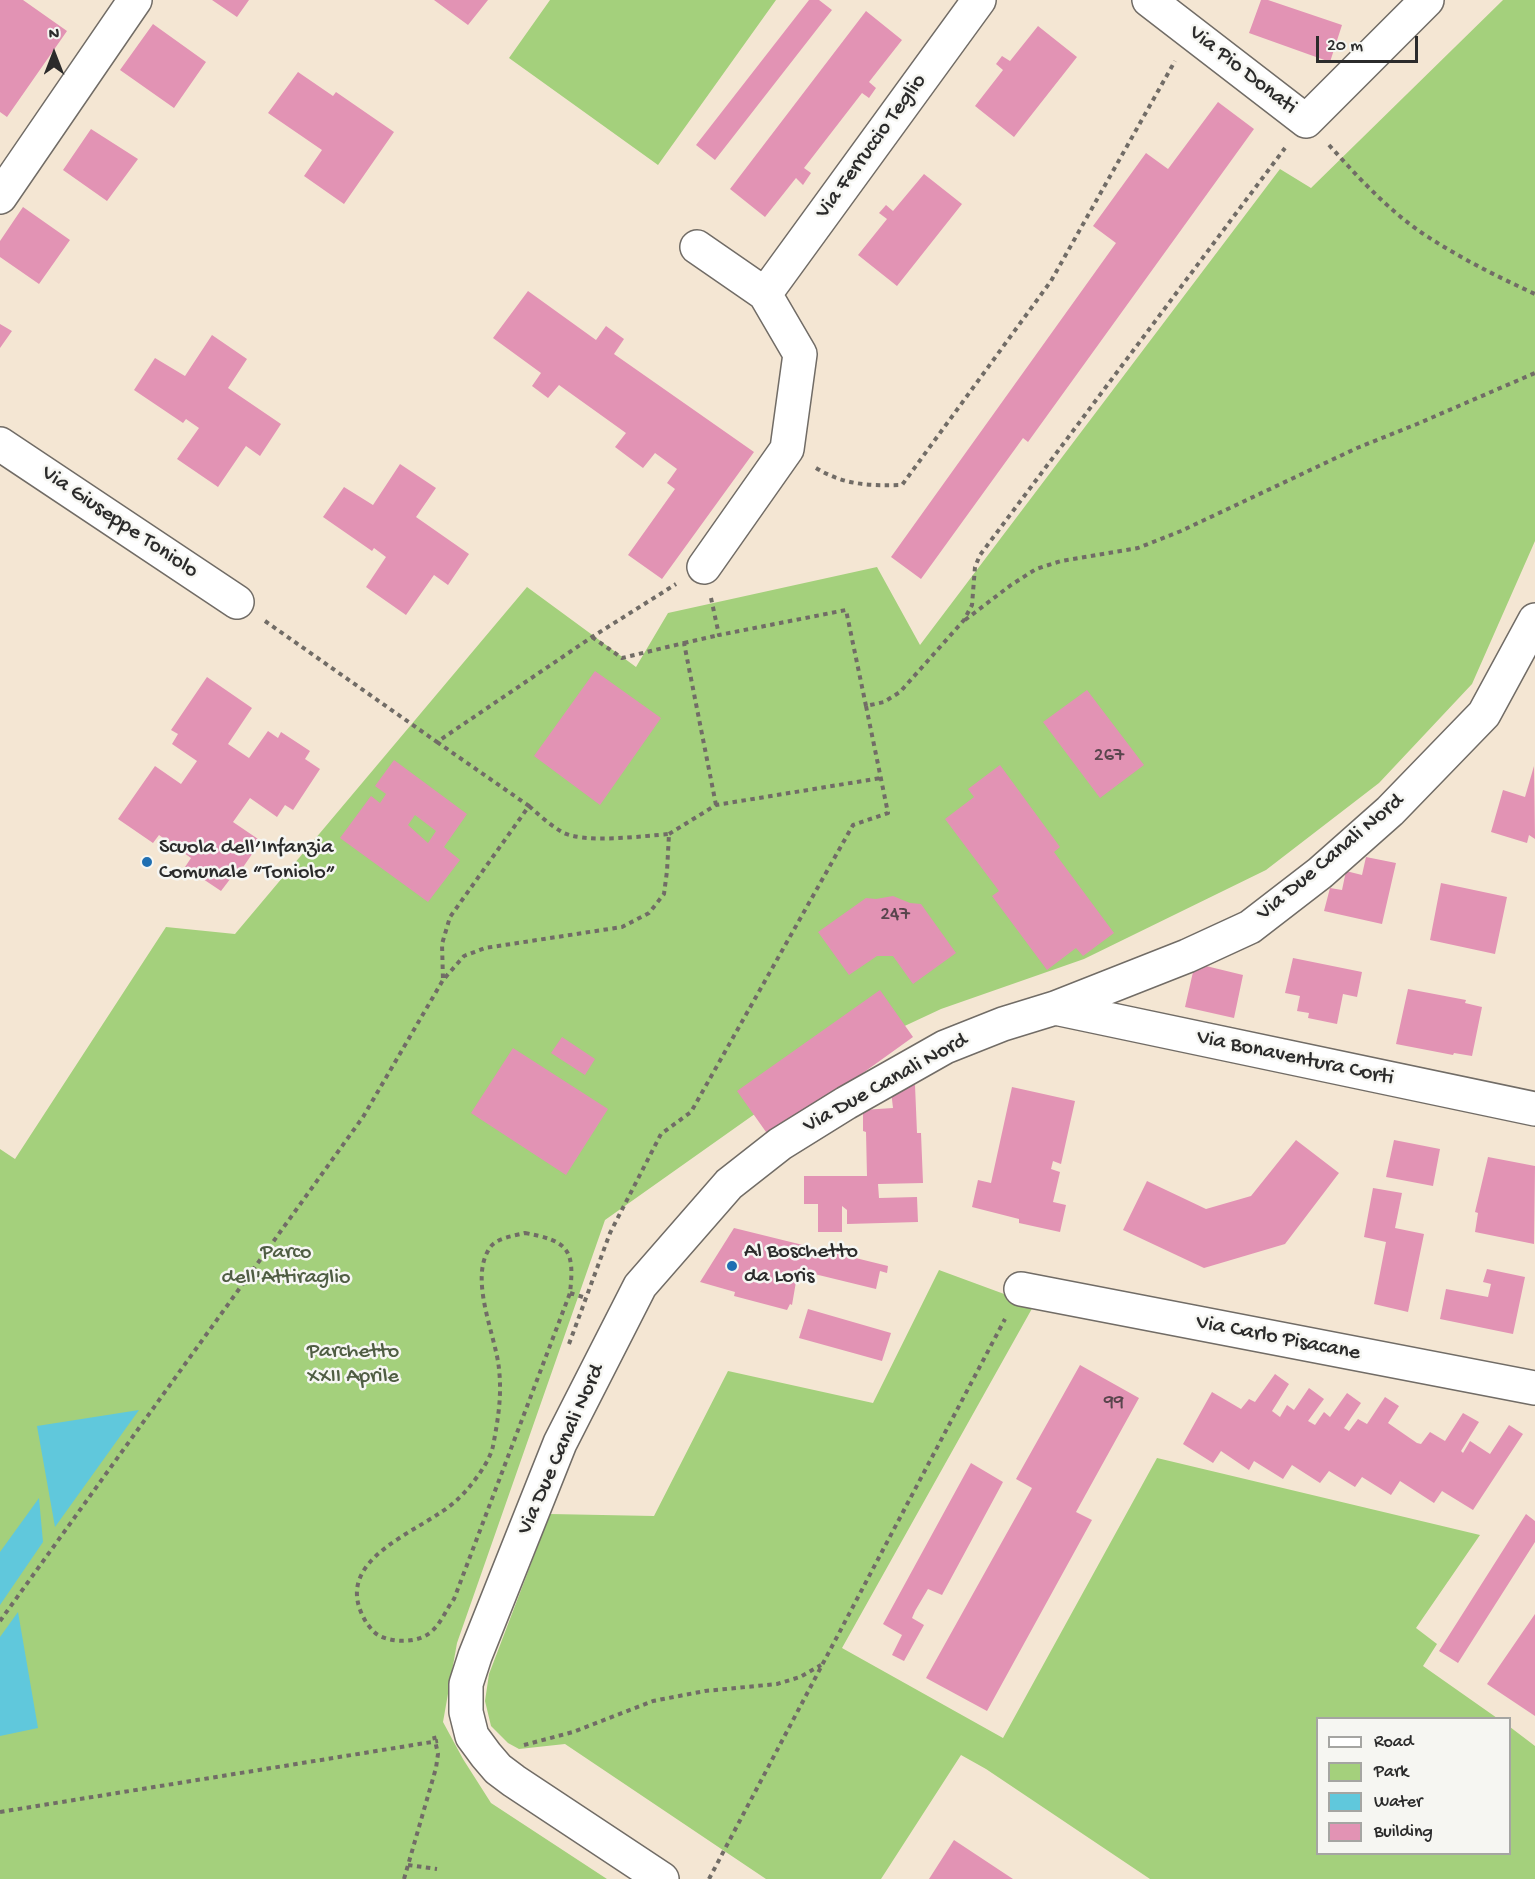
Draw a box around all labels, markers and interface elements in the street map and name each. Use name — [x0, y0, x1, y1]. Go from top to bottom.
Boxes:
street label: Via Pio Donati — [1183, 21, 1301, 121]
north arrow — [24, 24, 84, 84]
scale bar — [1319, 24, 1421, 62]
text: N — [49, 26, 59, 45]
text: 20 m — [1327, 36, 1363, 57]
street label: Via Ferruccio Teglio — [811, 69, 933, 225]
street label: Via Giuseppe Toniolo — [35, 461, 203, 585]
house number: 267 — [1094, 745, 1124, 769]
street label: Via Due Canali Nord — [1252, 789, 1410, 927]
place label: Scuola dell’Infanzia Comunale “Toniolo” — [159, 836, 336, 888]
marker: Scuola dell’Infanzia Comunale “Toniolo” — [140, 855, 154, 869]
house number: 247 — [880, 904, 910, 928]
street label: Via Bonaventura Corti — [1194, 1025, 1396, 1093]
street label: Via Due Canali Nord — [799, 1028, 973, 1140]
place label: Al Boschetto da Loris — [744, 1240, 858, 1292]
park label: Parco dell'Attiraglio — [222, 1241, 350, 1292]
marker: Al Boschetto da Loris — [725, 1259, 739, 1273]
street label: Via Carlo Pisacane — [1194, 1310, 1362, 1368]
park label: Parchetto XXII Aprile — [307, 1340, 399, 1392]
street label: Via Due Canali Nord — [513, 1361, 611, 1539]
house number: 99 — [1104, 1392, 1124, 1416]
legend — [1316, 1717, 1511, 1855]
text: Road — [1374, 1732, 1413, 1753]
text: Park — [1374, 1762, 1408, 1783]
text: Water — [1374, 1792, 1422, 1813]
text: Building — [1374, 1822, 1433, 1843]

